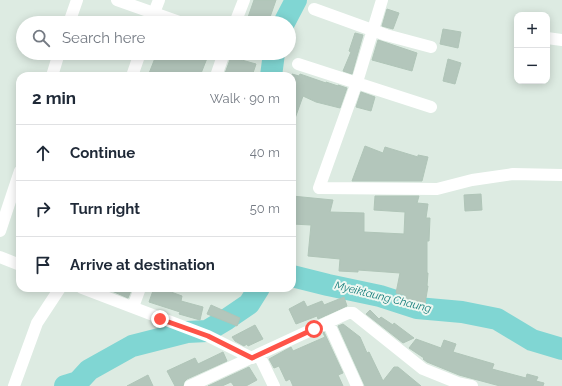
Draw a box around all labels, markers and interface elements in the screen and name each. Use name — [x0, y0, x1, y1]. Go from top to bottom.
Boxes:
map controls — [514, 12, 550, 84]
button: + — [514, 12, 550, 48]
search box — [16, 16, 296, 60]
icon: search — [30, 27, 52, 49]
text: Search here — [62, 29, 145, 47]
button: − — [514, 48, 550, 84]
text: 2 min — [32, 88, 76, 108]
text: Walk · 90 m — [210, 91, 280, 106]
icon: ahead — [32, 142, 54, 164]
text: Continue — [70, 144, 135, 162]
text: 40 m — [250, 145, 280, 160]
icon: right — [32, 198, 54, 220]
text: Turn right — [70, 200, 140, 218]
text: 50 m — [250, 201, 280, 216]
icon: arrive — [32, 254, 54, 276]
text: Arrive at destination — [70, 256, 215, 274]
water label: Myeiktaung Chaung — [333, 279, 433, 315]
route end — [151, 310, 169, 328]
route start — [305, 320, 323, 338]

